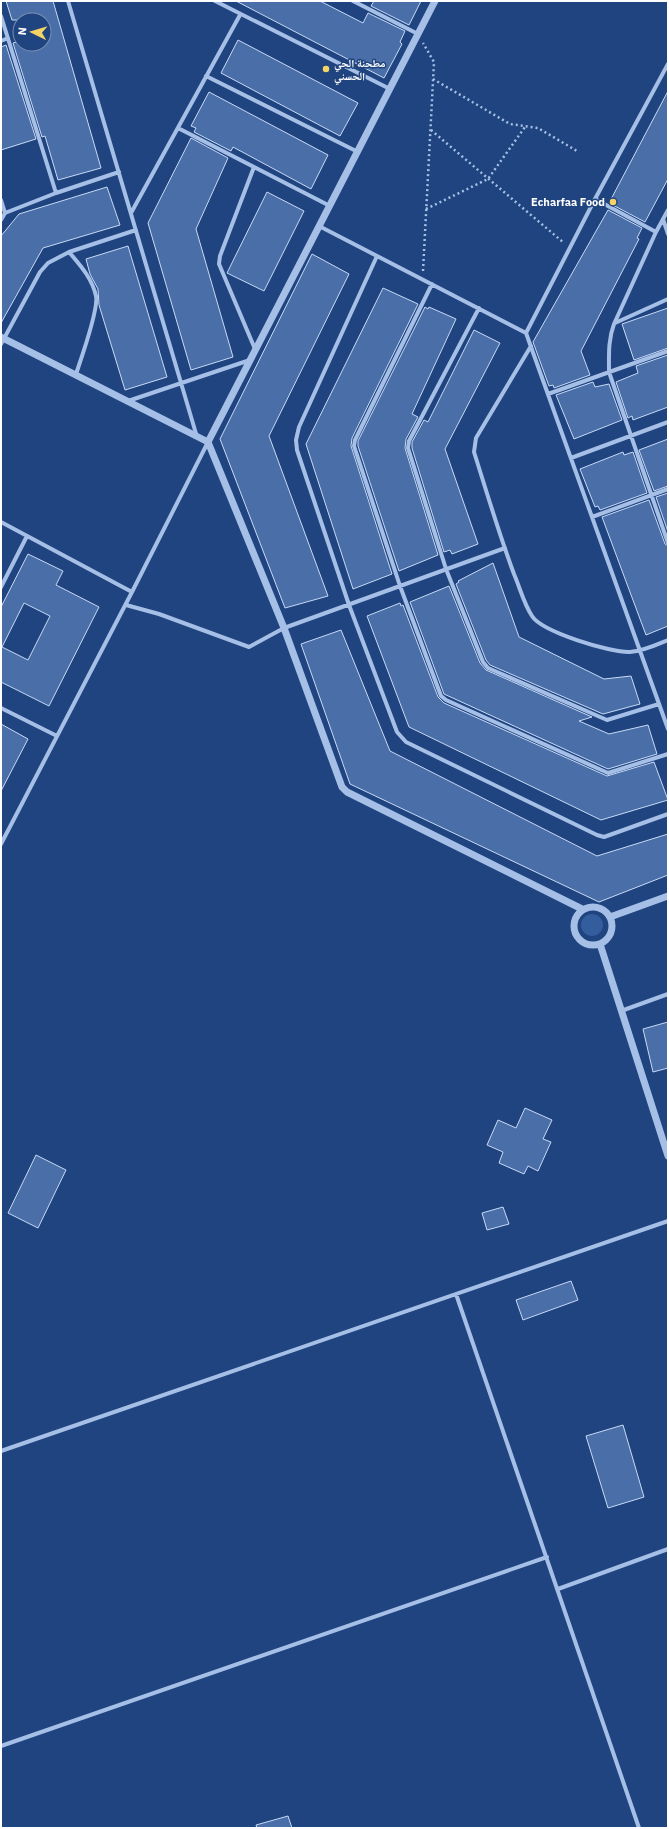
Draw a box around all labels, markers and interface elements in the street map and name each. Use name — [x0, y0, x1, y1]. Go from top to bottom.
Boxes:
north arrow — [12, 12, 52, 52]
text: N — [15, 27, 29, 36]
place label: مطحنة الحي الحسني — [334, 56, 385, 85]
marker: مطحنة الحي الحسني — [321, 64, 331, 74]
place label: Echarfaa Food — [531, 195, 605, 209]
marker: Echarfaa Food — [608, 197, 618, 207]

